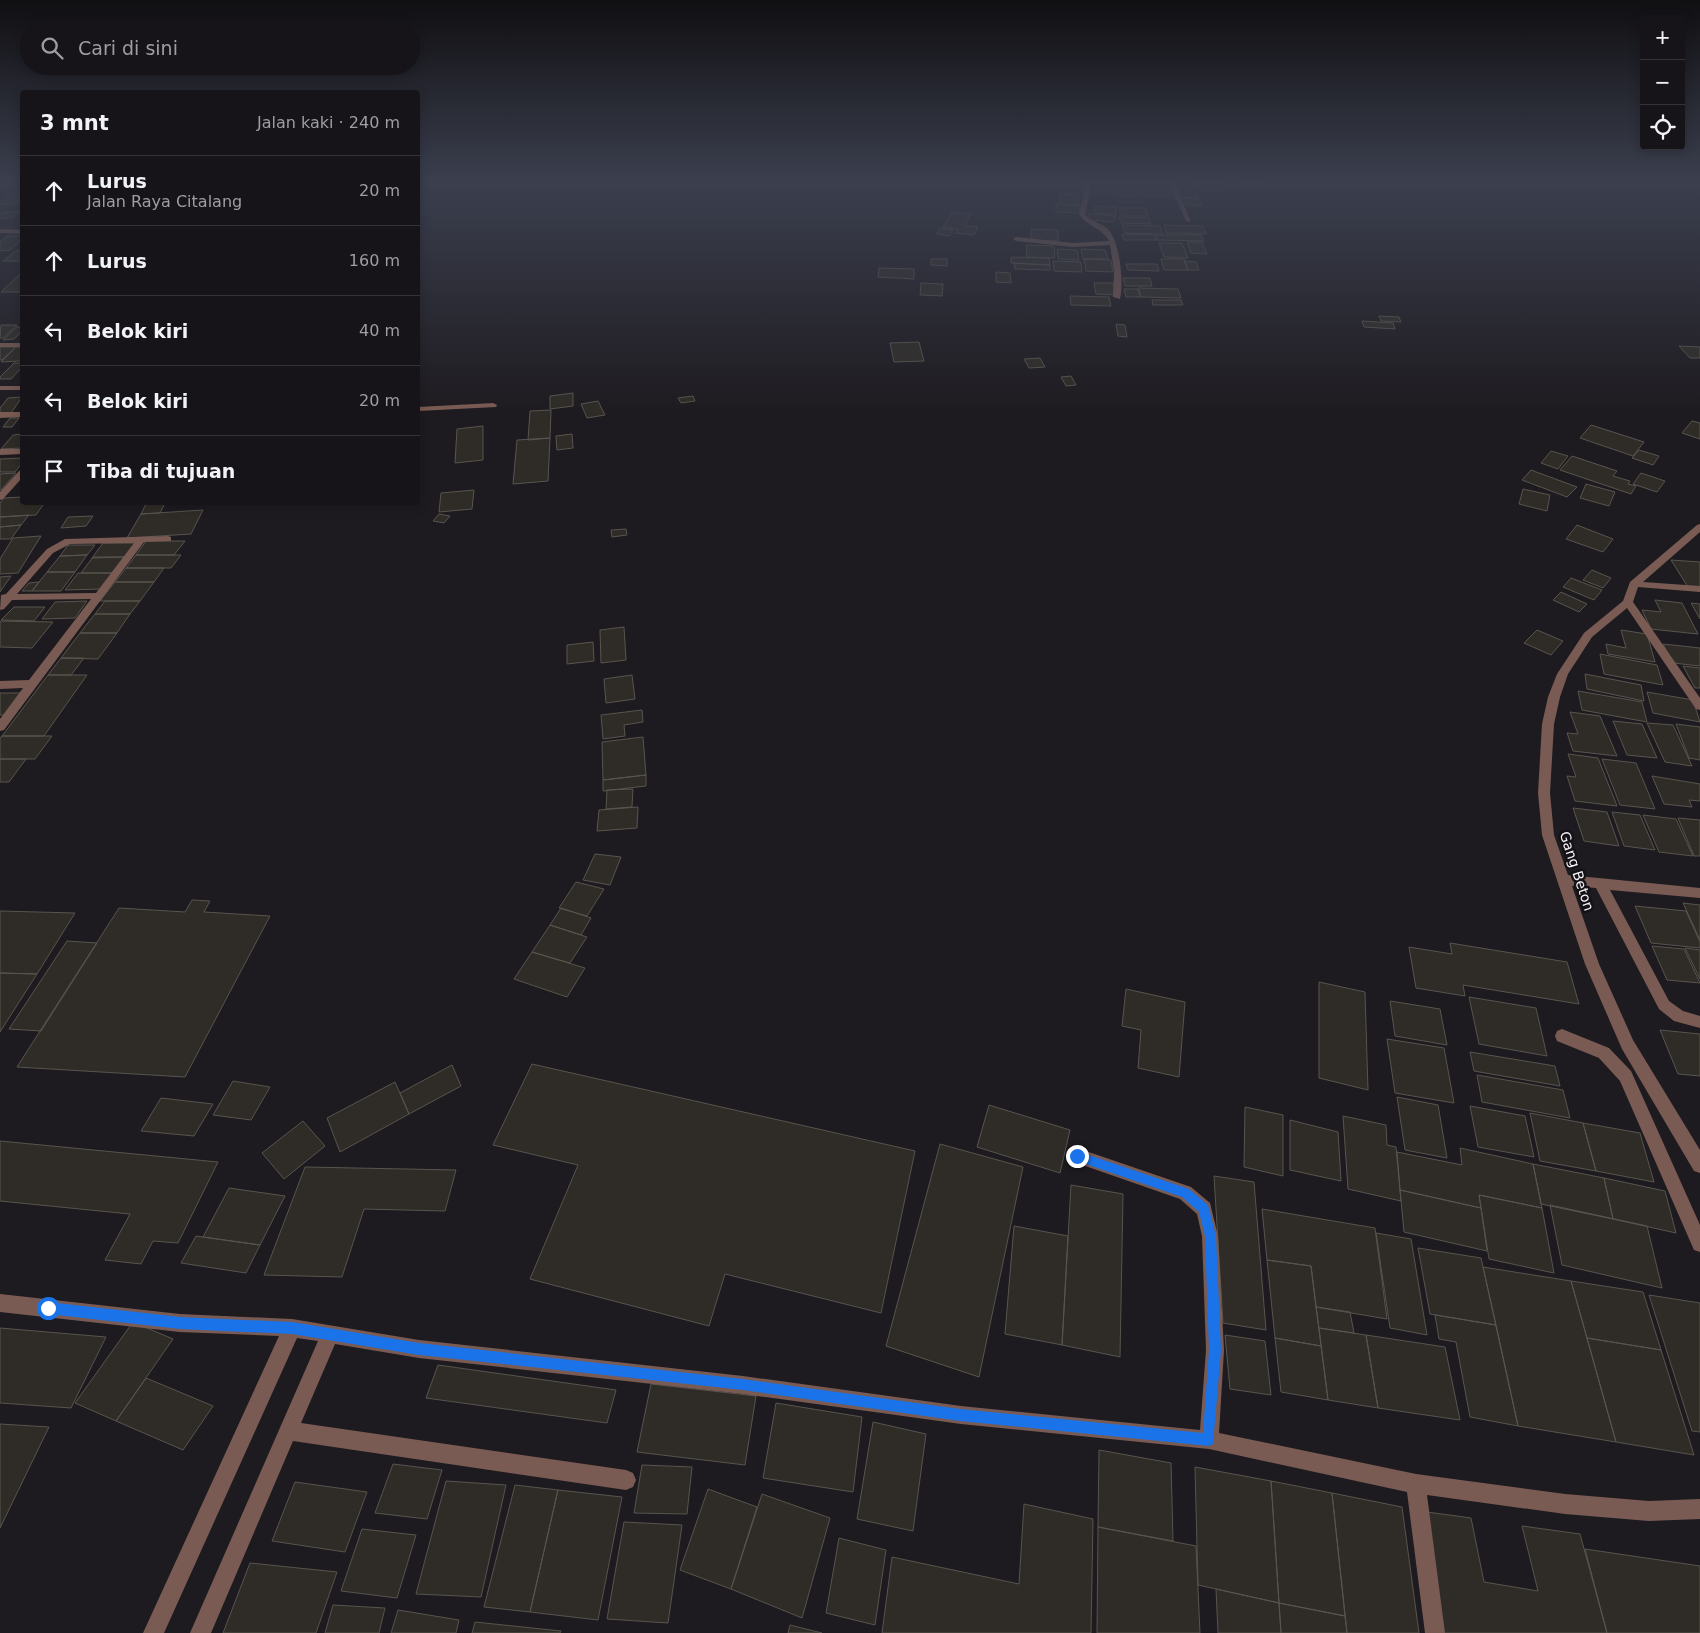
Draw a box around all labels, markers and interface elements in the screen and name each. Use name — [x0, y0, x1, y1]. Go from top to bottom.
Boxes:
map controls — [1640, 15, 1685, 150]
button: + — [1640, 15, 1685, 60]
search box — [20, 20, 420, 75]
icon: search — [38, 34, 66, 62]
text: Cari di sini — [78, 37, 178, 59]
button: − — [1640, 60, 1685, 105]
button: locate — [1640, 105, 1685, 150]
text: 3 mnt — [40, 111, 109, 135]
text: Jalan kaki · 240 m — [257, 113, 400, 132]
text: Lurus — [87, 170, 147, 192]
icon: ahead — [40, 177, 68, 205]
text: 20 m — [359, 181, 400, 200]
text: Jalan Raya Citalang — [87, 192, 242, 211]
icon: ahead — [40, 247, 68, 275]
text: Lurus — [87, 250, 147, 272]
text: 160 m — [349, 251, 400, 270]
icon: left — [40, 317, 68, 345]
text: Belok kiri — [87, 320, 188, 342]
text: 40 m — [359, 321, 400, 340]
icon: left — [40, 387, 68, 415]
text: Belok kiri — [87, 390, 188, 412]
text: 20 m — [359, 391, 400, 410]
icon: arrive — [40, 457, 68, 485]
text: Tiba di tujuan — [87, 460, 235, 482]
street label: Gang Beton — [1557, 829, 1597, 913]
route end — [1066, 1145, 1089, 1168]
route start — [37, 1297, 60, 1320]

